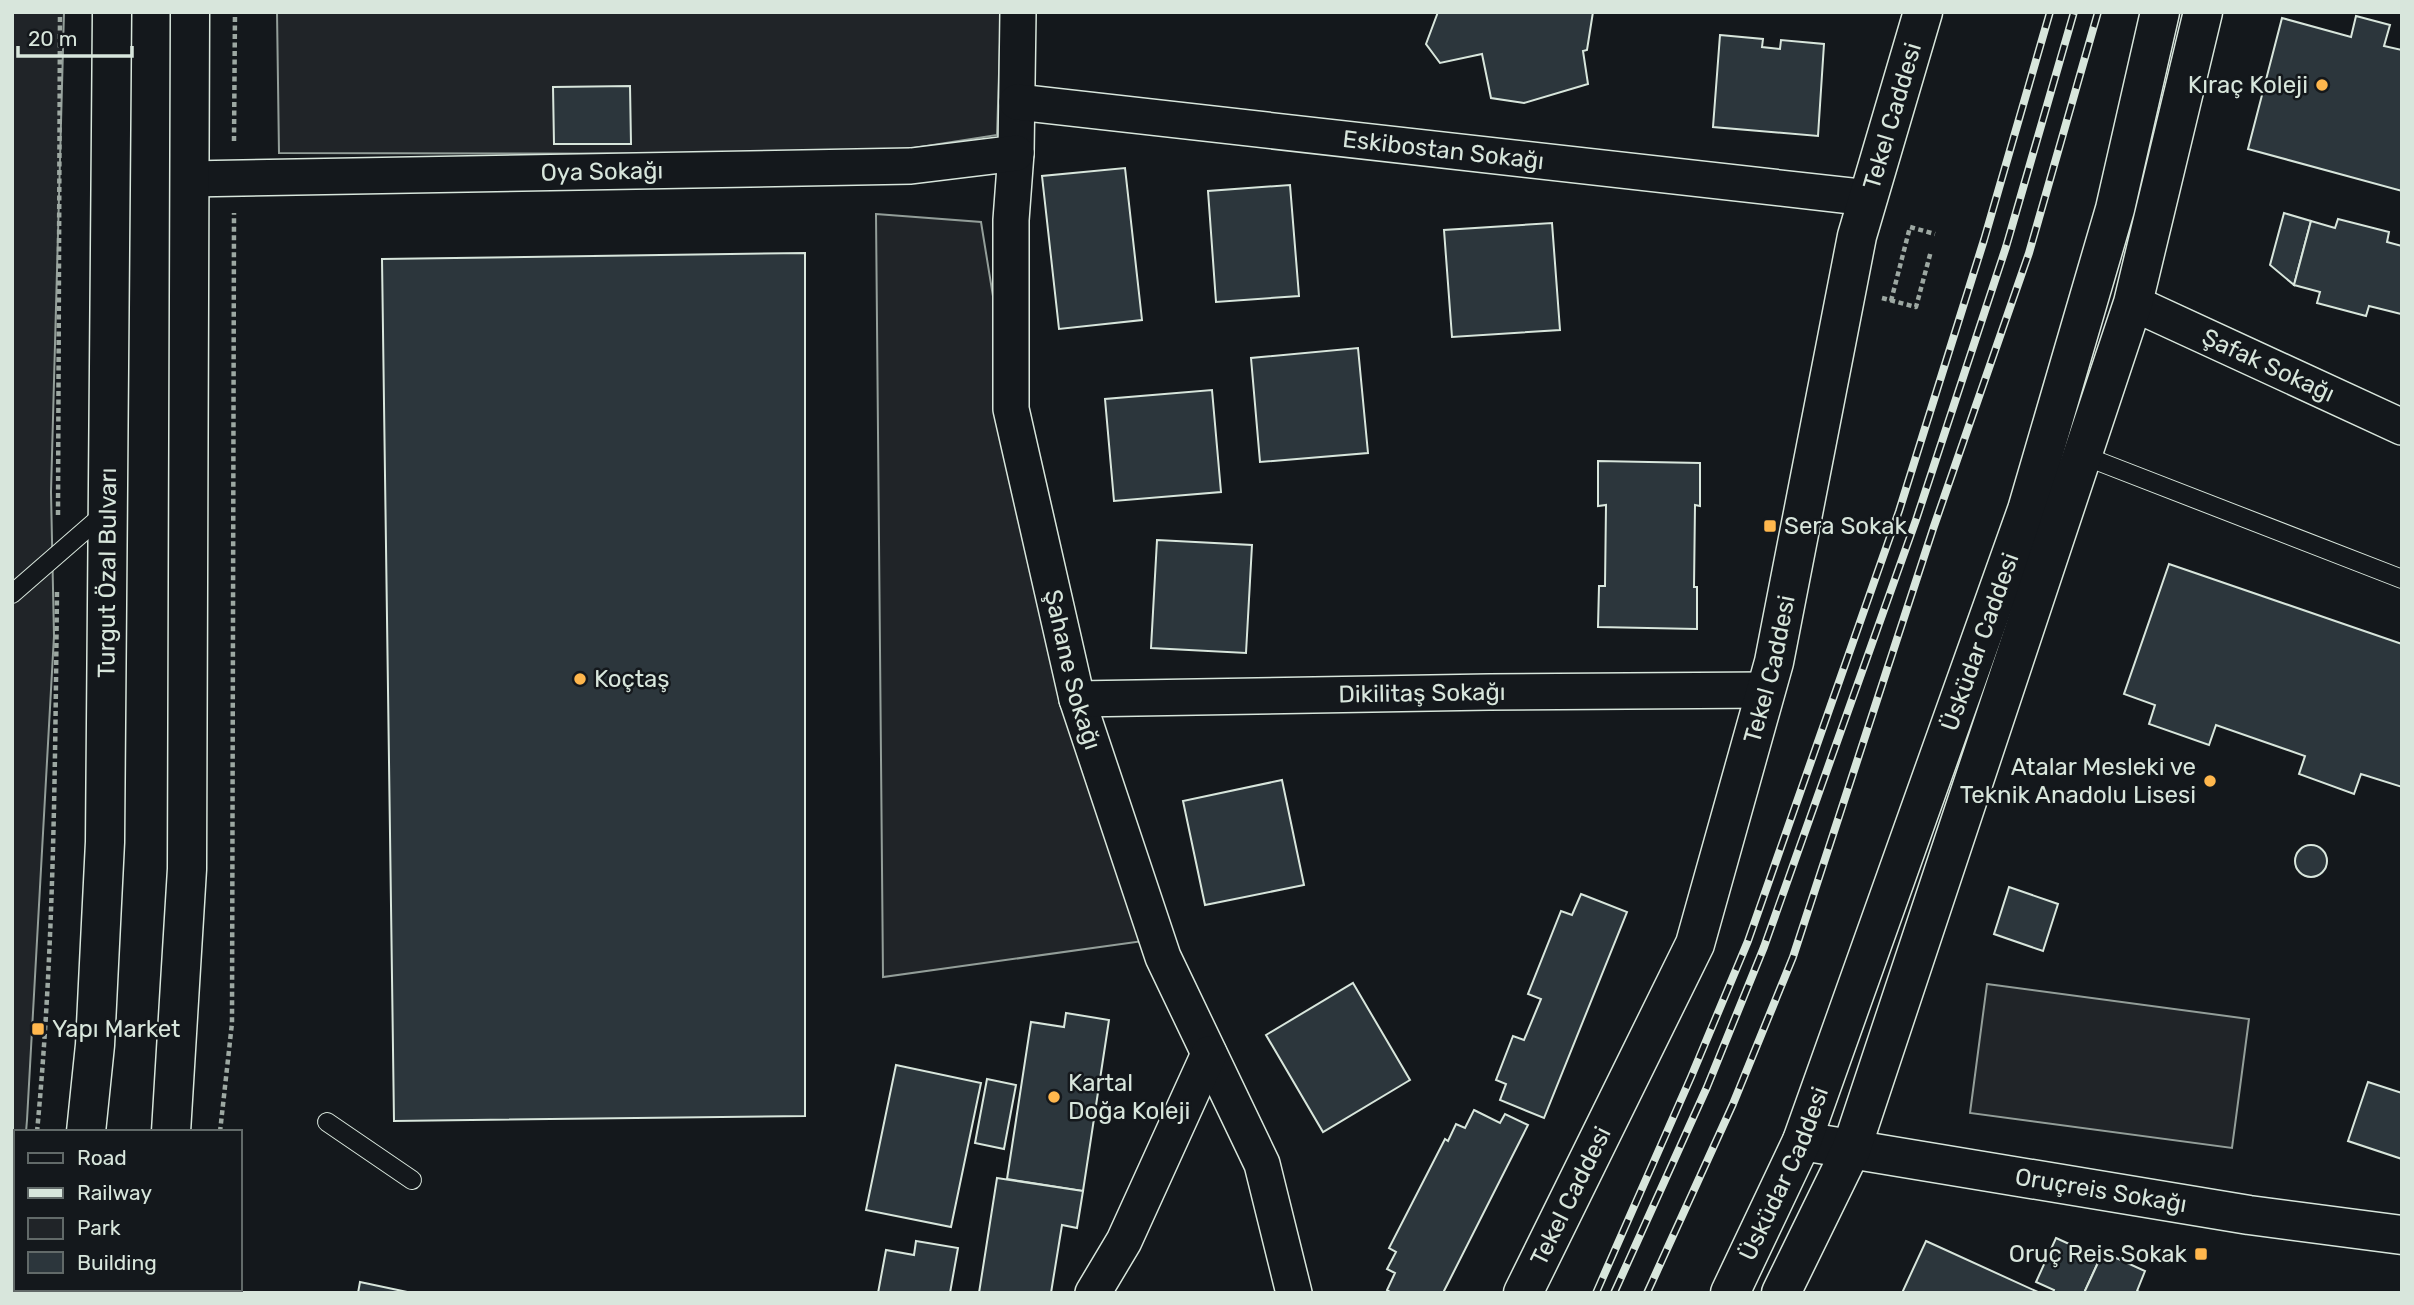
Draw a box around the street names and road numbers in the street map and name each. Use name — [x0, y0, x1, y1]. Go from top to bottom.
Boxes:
street label: Tekel Caddesi — [1858, 39, 1927, 193]
street label: Eskibostan Sokağı — [1341, 125, 1546, 175]
street label: Oya Sokağı — [540, 156, 663, 187]
street label: Şafak Sokağı — [2198, 323, 2339, 408]
street label: Turgut Özal Bulvarı — [92, 468, 122, 678]
street label: Üsküdar Caddesi — [1935, 549, 2025, 735]
street label: Şahane Sokağı — [1039, 587, 1107, 753]
street label: Tekel Caddesi — [1738, 593, 1801, 746]
street label: Dikilitaş Sokağı — [1338, 678, 1506, 709]
street label: Üsküdar Caddesi — [1733, 1083, 1834, 1265]
street label: Tekel Caddesi — [1525, 1122, 1617, 1270]
street label: Oruçreis Sokağı — [2013, 1162, 2189, 1218]

